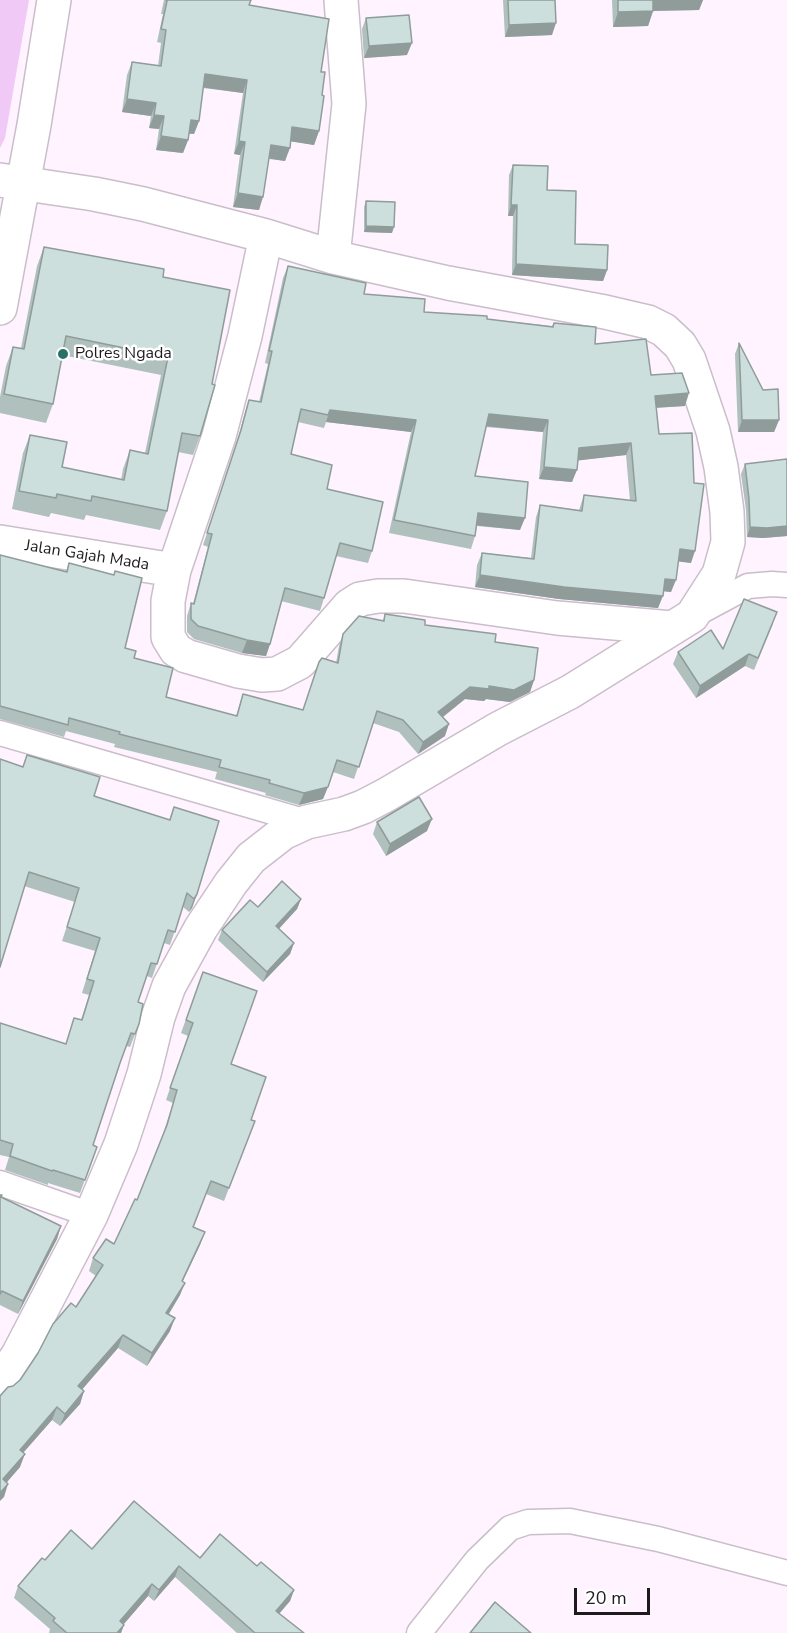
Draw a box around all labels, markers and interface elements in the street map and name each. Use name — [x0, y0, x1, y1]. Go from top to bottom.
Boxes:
place label: Polres Ngada — [75, 344, 172, 364]
marker: Polres Ngada — [56, 347, 70, 361]
street label: Jalan Gajah Mada — [23, 537, 151, 575]
scale bar — [577, 1576, 654, 1614]
text: 20 m — [585, 1586, 627, 1610]

